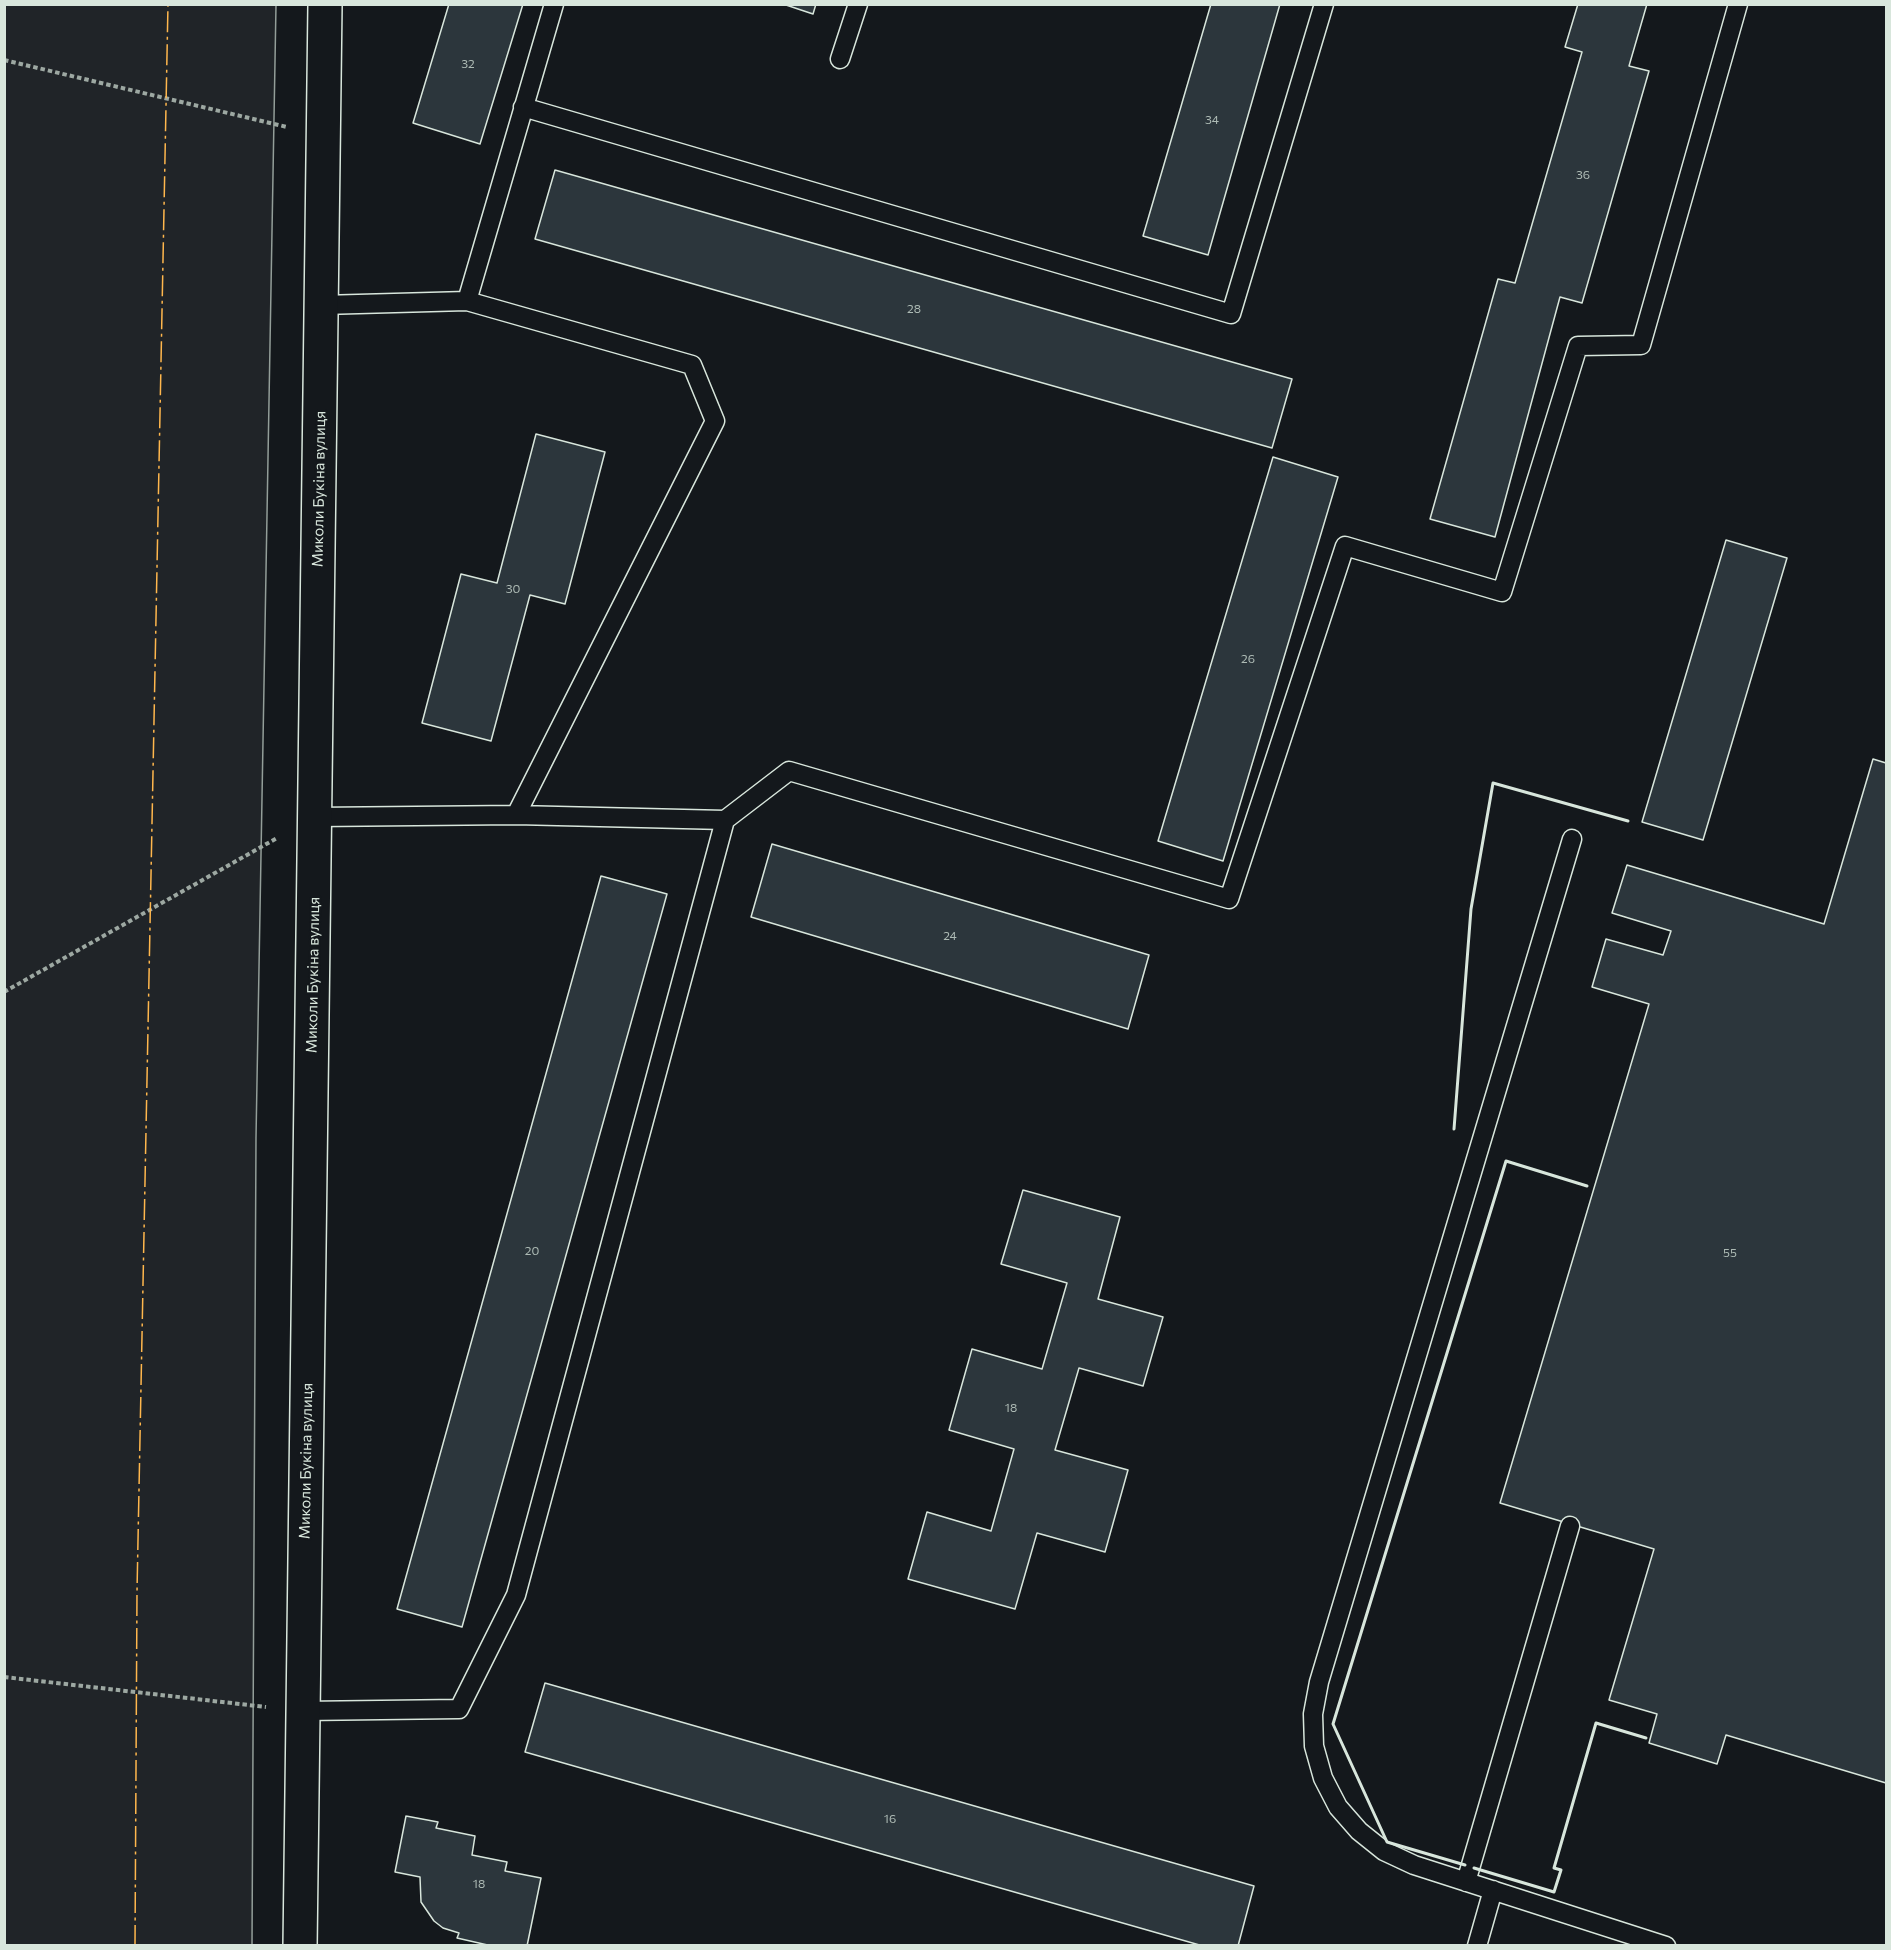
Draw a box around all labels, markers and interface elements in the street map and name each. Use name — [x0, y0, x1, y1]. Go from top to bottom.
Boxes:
house number: 32 — [461, 57, 475, 71]
house number: 34 — [1205, 113, 1219, 127]
house number: 36 — [1576, 168, 1590, 182]
house number: 28 — [907, 302, 921, 316]
street label: Миколи Букіна вулиця — [309, 411, 329, 567]
house number: 30 — [506, 582, 520, 596]
house number: 26 — [1241, 652, 1255, 666]
street label: Миколи Букіна вулиця — [303, 897, 323, 1053]
house number: 24 — [943, 929, 957, 943]
house number: 20 — [525, 1244, 539, 1258]
house number: 55 — [1723, 1246, 1737, 1260]
street label: Миколи Букіна вулиця — [296, 1383, 316, 1539]
house number: 18 — [1005, 1401, 1017, 1415]
house number: 16 — [884, 1812, 896, 1826]
house number: 18 — [473, 1877, 485, 1891]

